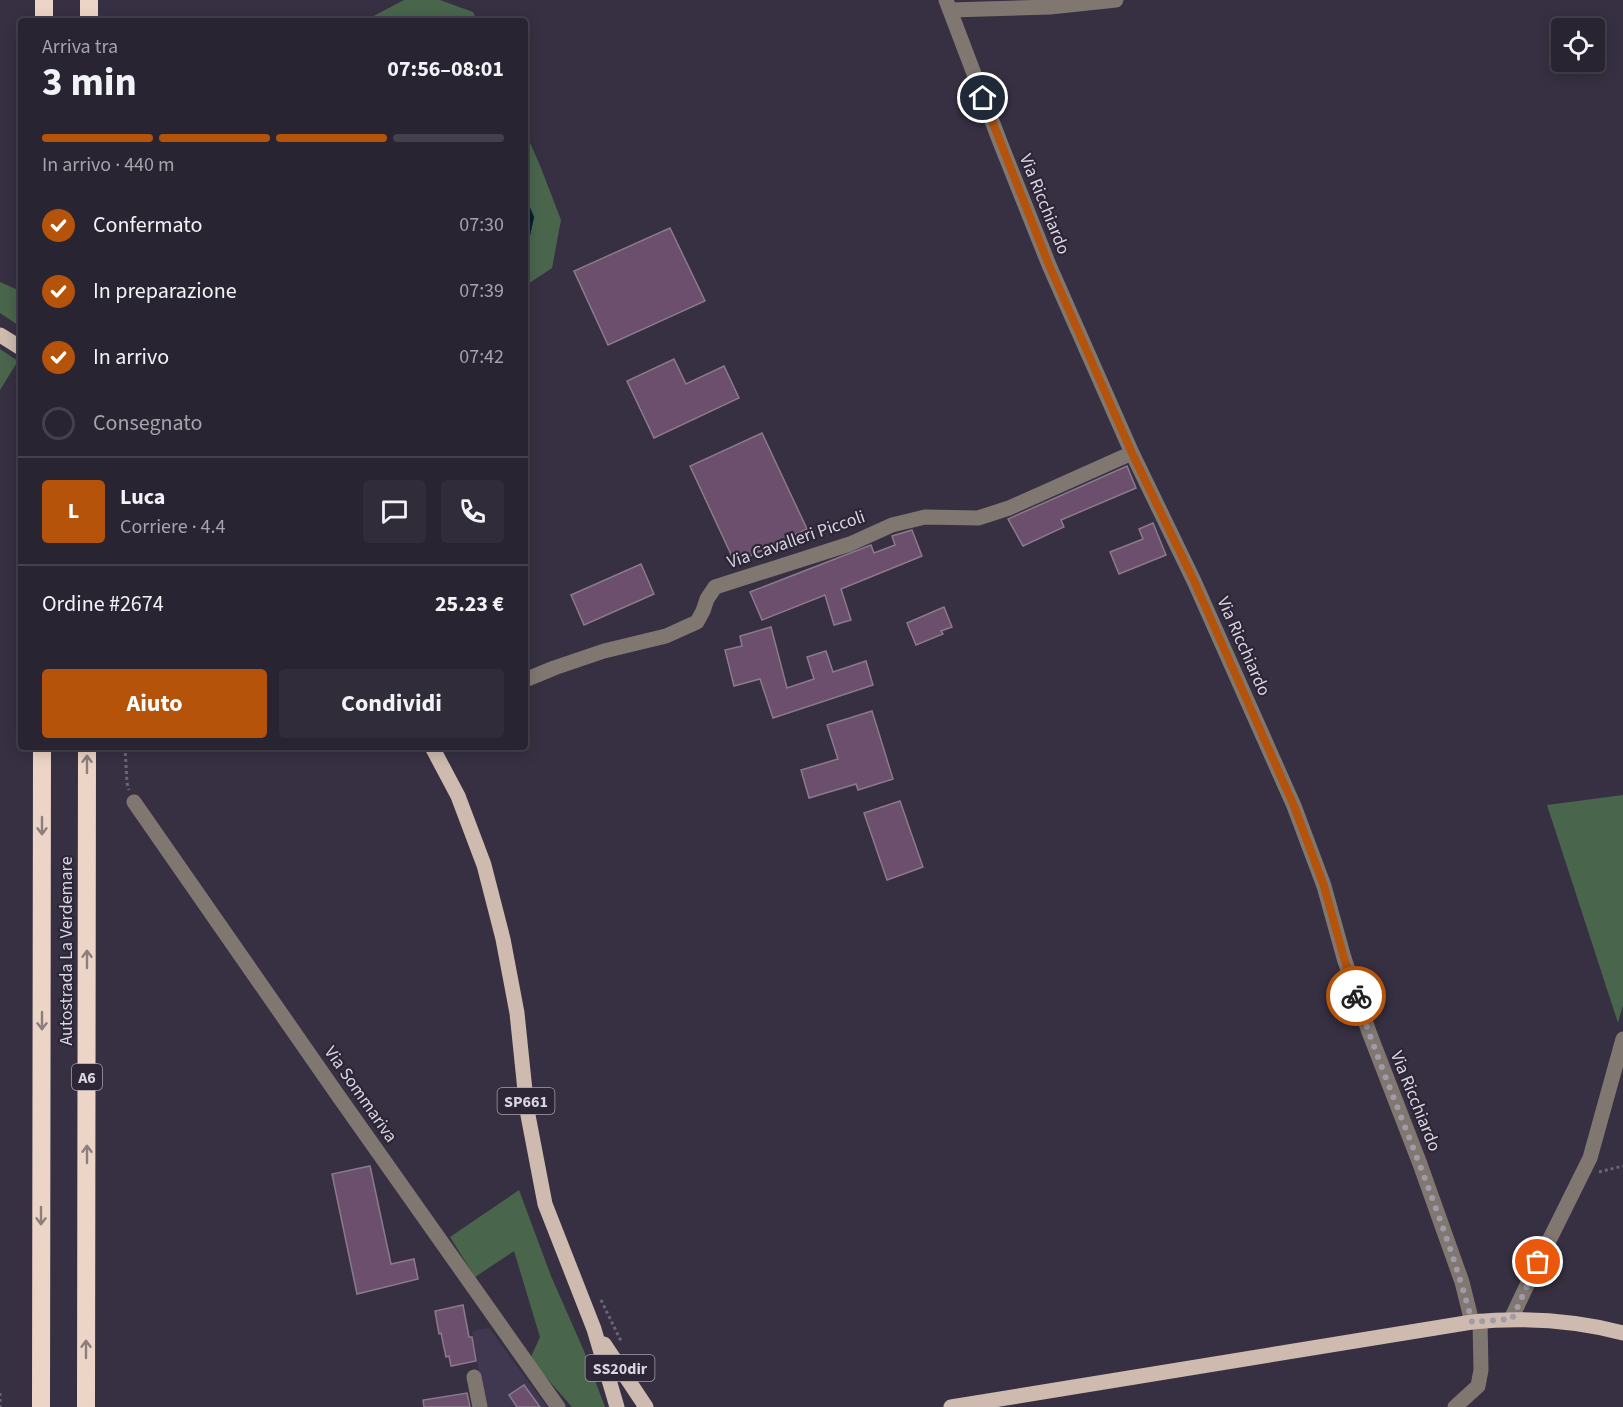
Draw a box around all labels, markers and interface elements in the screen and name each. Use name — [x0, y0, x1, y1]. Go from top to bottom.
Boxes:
map controls — [1551, 18, 1605, 72]
button: locate — [1551, 18, 1605, 72]
text: Arriva tra — [42, 33, 118, 61]
text: 07:56–08:01 — [387, 53, 504, 85]
text: 3 min — [42, 55, 137, 111]
pin — [957, 72, 1008, 123]
icon: home — [966, 81, 999, 114]
street label: Via Ricchiardo — [1013, 150, 1076, 258]
text: In arrivo · 440 m — [42, 151, 175, 179]
icon: check — [42, 209, 75, 242]
text: Confermato — [93, 209, 202, 241]
text: 07:30 — [459, 211, 504, 239]
icon: check — [42, 275, 75, 308]
text: In preparazione — [93, 275, 237, 307]
text: 07:39 — [459, 277, 504, 305]
icon: check — [42, 341, 75, 374]
text: In arrivo — [93, 341, 169, 373]
text: 07:42 — [459, 343, 504, 371]
text: Consegnato — [93, 407, 202, 439]
button: chat — [363, 480, 426, 543]
button: phone — [441, 480, 504, 543]
text: Luca — [120, 481, 165, 513]
text: L — [68, 495, 79, 527]
street label: Via Cavalleri Piccoli — [724, 504, 868, 575]
text: Corriere · 4.4 — [120, 513, 225, 541]
text: Ordine #2674 — [42, 588, 164, 620]
text: 25.23 € — [435, 588, 504, 620]
street label: Via Ricchiardo — [1211, 593, 1277, 700]
button: Aiuto — [42, 669, 267, 738]
button: Condividi — [279, 669, 504, 738]
one-way arrow — [81, 754, 93, 774]
one-way arrow — [36, 816, 48, 836]
street label: Autostrada La Verdemare — [54, 856, 79, 1046]
one-way arrow — [81, 949, 93, 969]
courier — [1326, 966, 1386, 1026]
icon: bike — [1340, 980, 1373, 1013]
one-way arrow — [36, 1011, 48, 1031]
street label: Via Sommariva — [318, 1041, 403, 1148]
street label: Via Ricchiardo — [1384, 1047, 1447, 1155]
road number: A6 — [72, 1064, 102, 1090]
road number: SP661 — [498, 1088, 554, 1114]
one-way arrow — [81, 1144, 93, 1164]
one-way arrow — [35, 1206, 47, 1226]
pin — [1512, 1236, 1563, 1287]
icon: bag — [1521, 1245, 1554, 1278]
one-way arrow — [80, 1339, 92, 1359]
road number: SS20dir — [586, 1355, 654, 1381]

